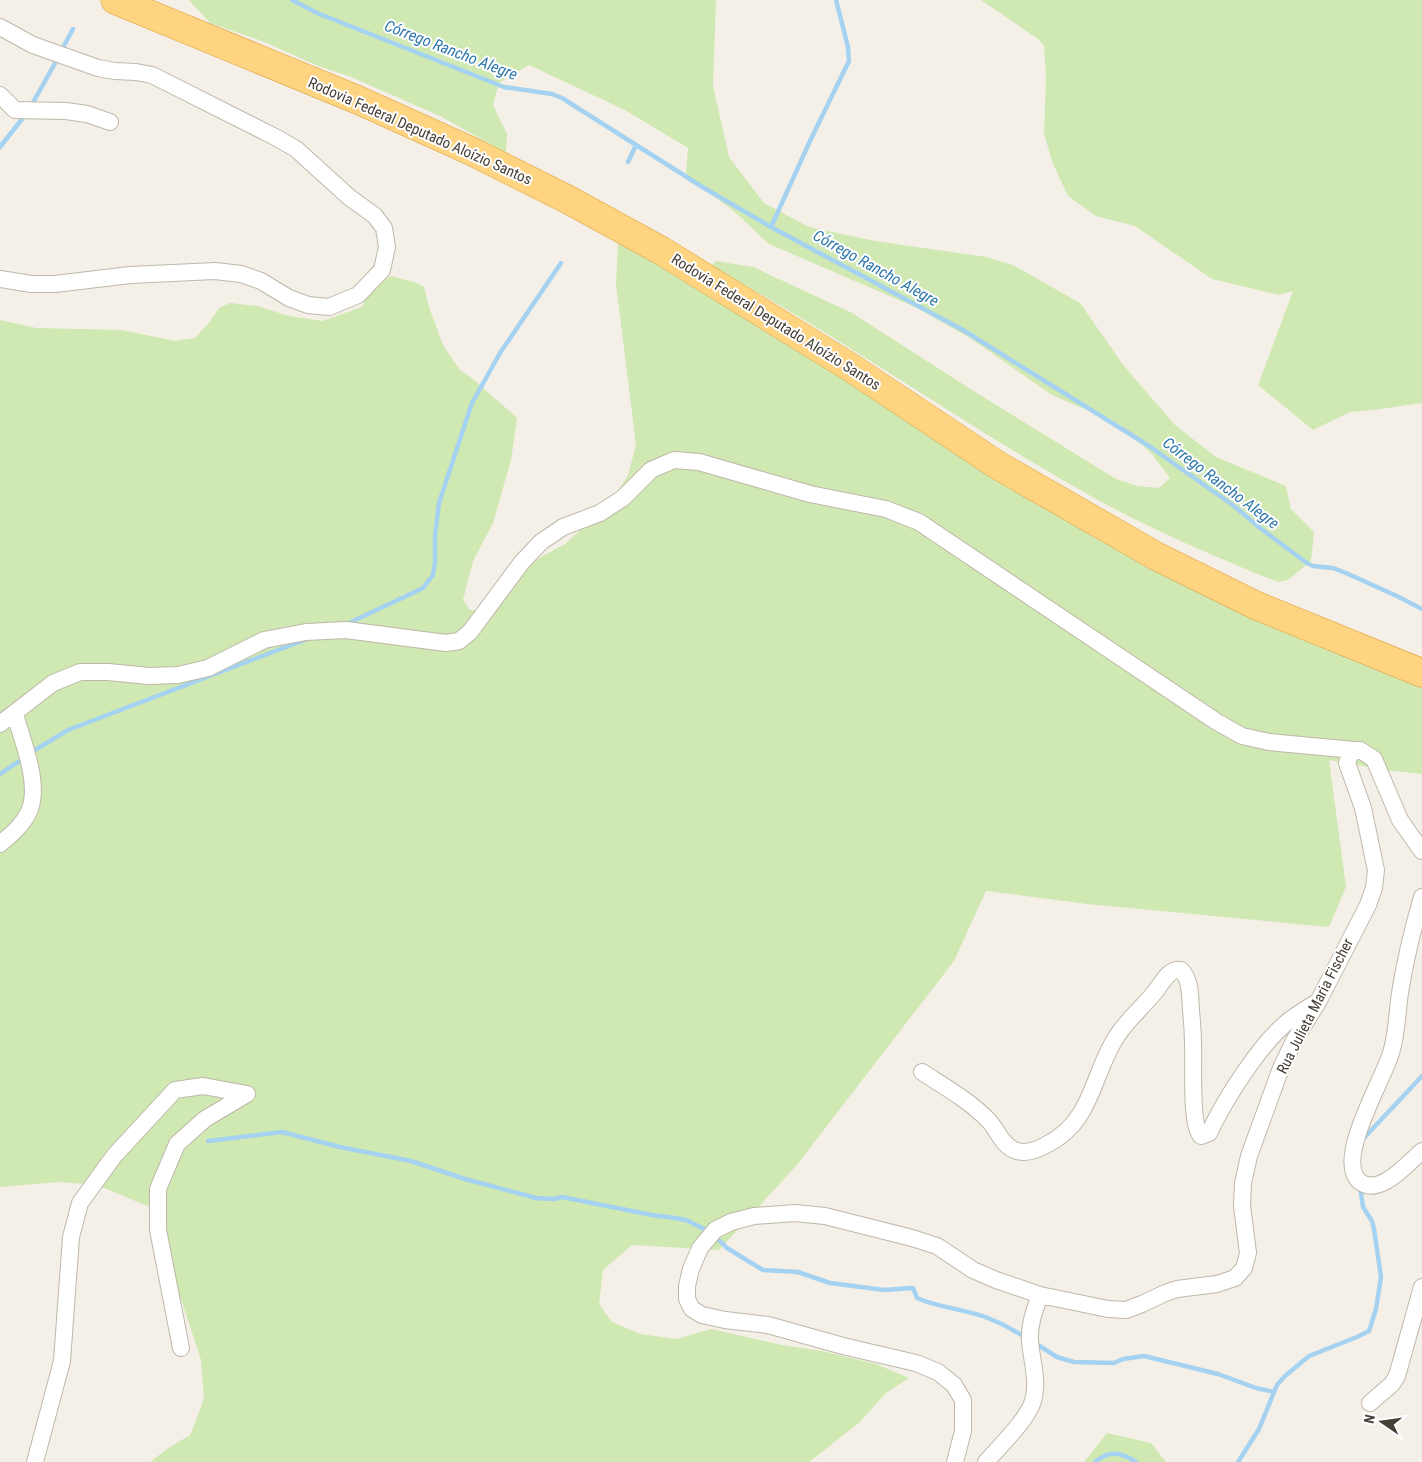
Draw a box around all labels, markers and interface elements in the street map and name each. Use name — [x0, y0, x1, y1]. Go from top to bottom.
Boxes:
water label: Córrego Rancho Alegre — [382, 16, 520, 84]
street label: Rodovia Federal Deputado Aloízio Santos — [305, 73, 535, 189]
water label: Córrego Rancho Alegre — [810, 226, 942, 310]
street label: Rodovia Federal Deputado Aloízio Santos — [668, 250, 884, 394]
water label: Córrego Rancho Alegre — [1159, 433, 1283, 533]
street label: Rua Julieta Maria Fischer — [1273, 935, 1357, 1077]
north arrow — [1357, 1397, 1407, 1447]
text: N — [1361, 1413, 1378, 1425]

